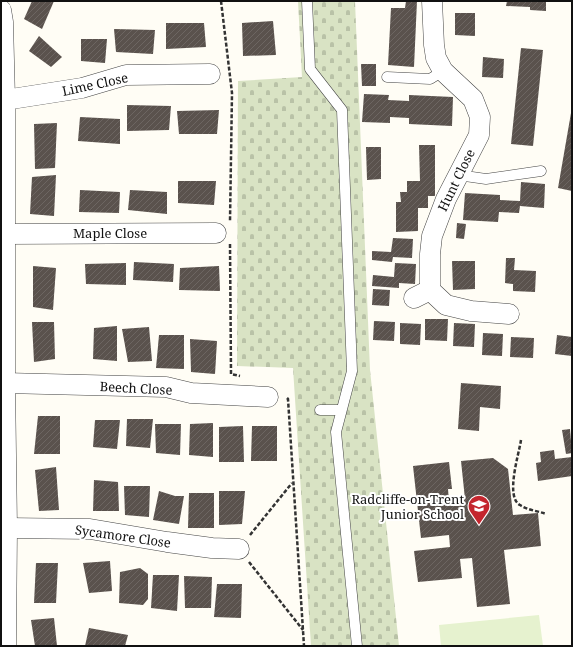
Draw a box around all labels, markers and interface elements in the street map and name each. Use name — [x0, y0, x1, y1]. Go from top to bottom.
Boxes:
street label: Lime Close — [60, 68, 130, 100]
street label: Hunt Close — [433, 146, 479, 214]
street label: Maple Close — [73, 224, 147, 242]
street label: Beech Close — [99, 377, 173, 399]
place label: Radcliffe-on-Trent Junior School — [351, 490, 464, 523]
school or university icon: Radcliffe-on-Trent Junior School — [466, 493, 492, 526]
street label: Sycamore Close — [74, 520, 172, 552]

